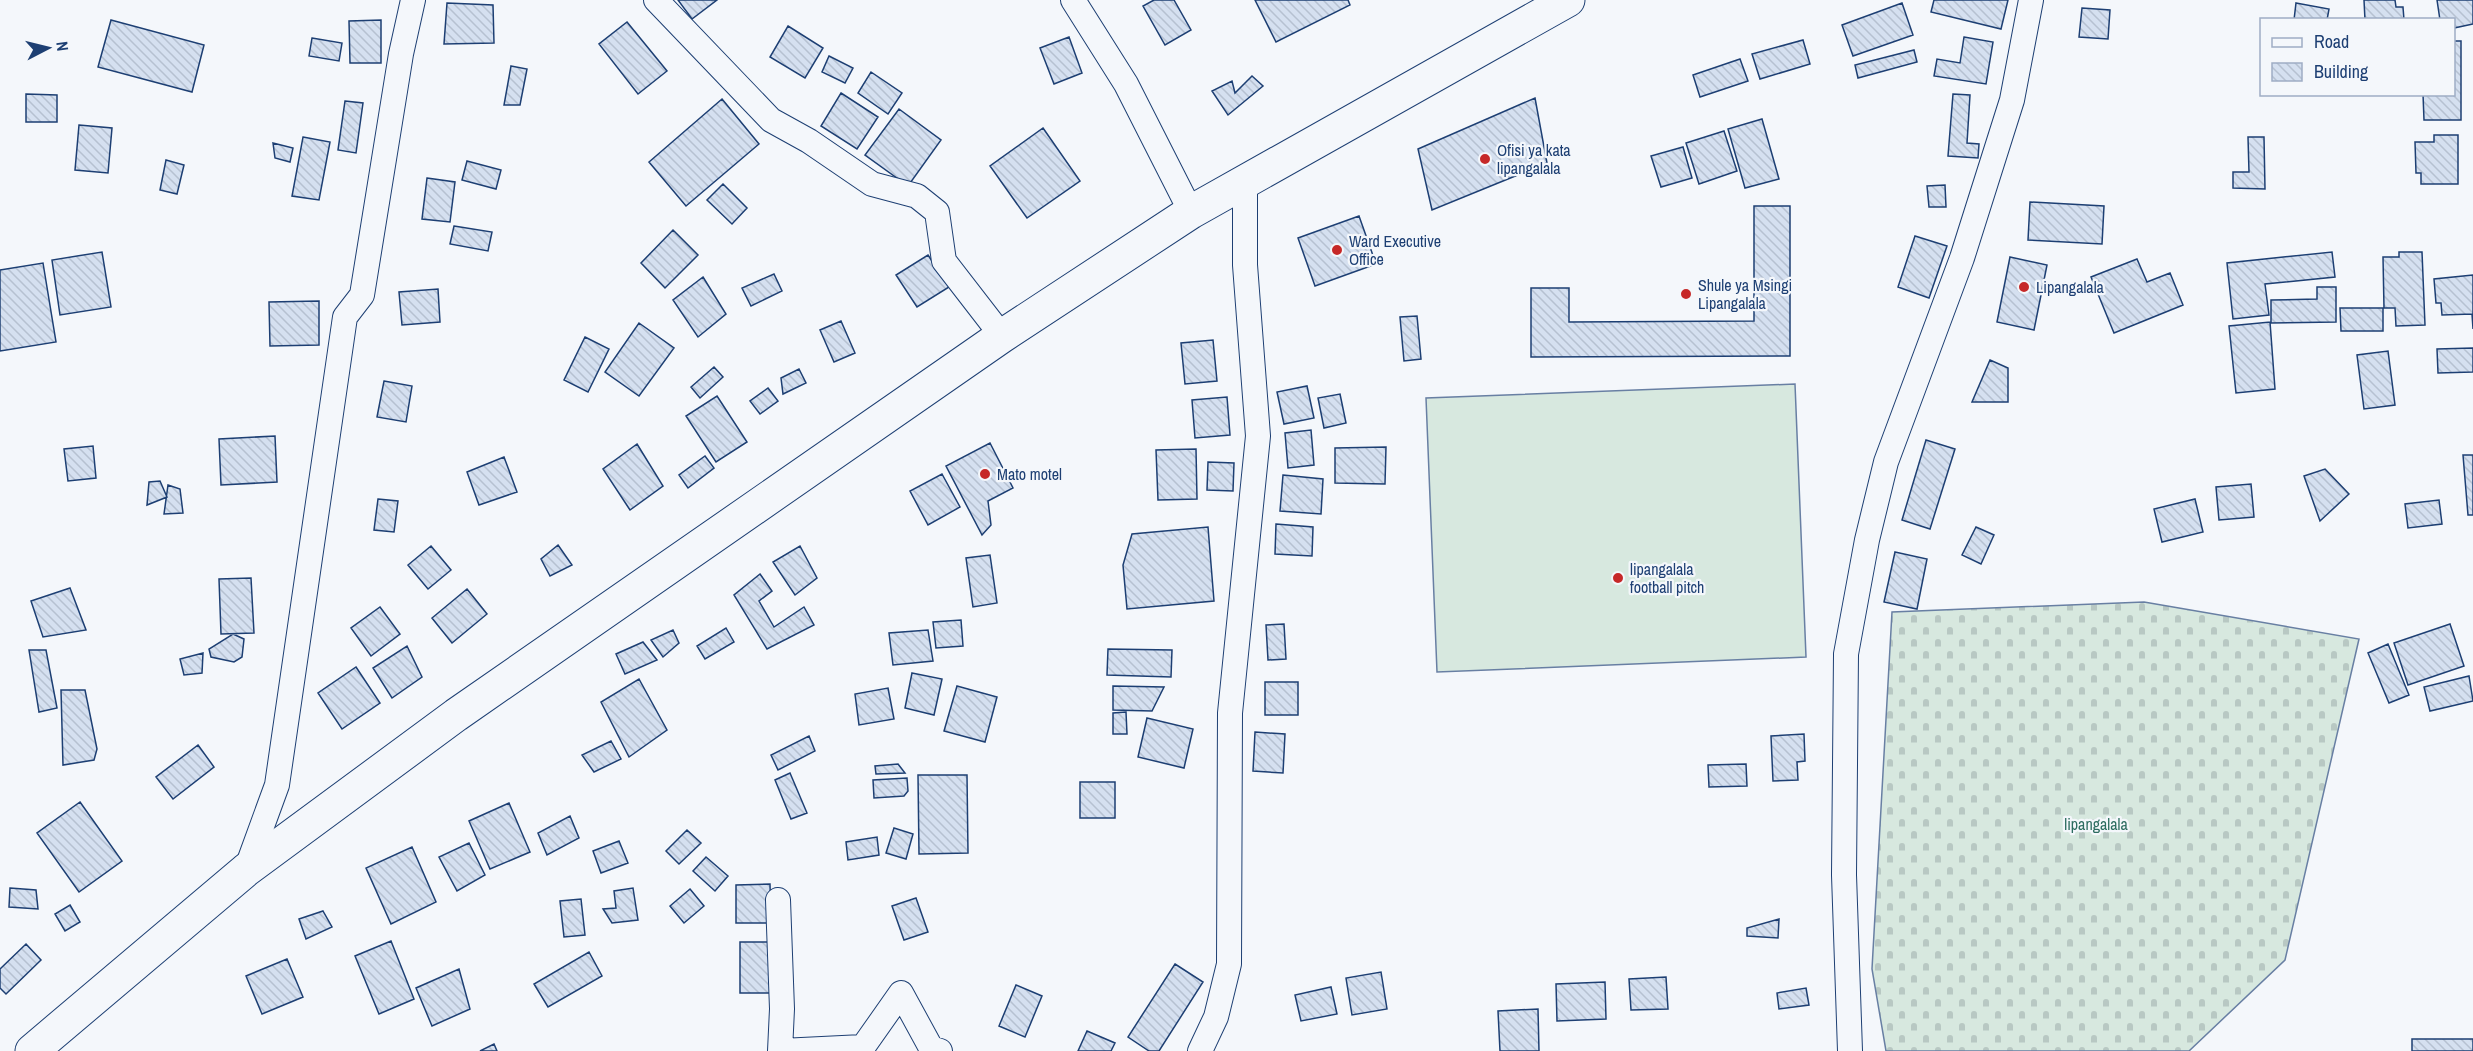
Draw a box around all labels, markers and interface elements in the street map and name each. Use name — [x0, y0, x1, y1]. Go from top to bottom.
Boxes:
north arrow — [18, 18, 78, 78]
legend — [2260, 18, 2455, 96]
text: Road — [2314, 29, 2349, 54]
text: N — [51, 40, 74, 52]
text: Building — [2314, 59, 2369, 84]
place label: Ofisi ya kata lipangalala — [1497, 139, 1571, 179]
marker: Ofisi ya kata lipangalala — [1478, 152, 1492, 166]
place label: Ward Executive Office — [1349, 230, 1441, 270]
marker: Ward Executive Office — [1330, 243, 1344, 257]
place label: Shule ya Msingi Lipangalala — [1698, 274, 1792, 314]
place label: Lipangalala — [2036, 276, 2105, 298]
marker: Lipangalala — [2017, 280, 2031, 294]
marker: Shule ya Msingi Lipangalala — [1679, 287, 1693, 301]
place label: Mato motel — [997, 463, 1062, 485]
marker: Mato motel — [978, 467, 992, 481]
place label: lipangalala football pitch — [1630, 558, 1704, 598]
marker: lipangalala football pitch — [1611, 571, 1625, 585]
park label: lipangalala — [2064, 813, 2128, 835]

